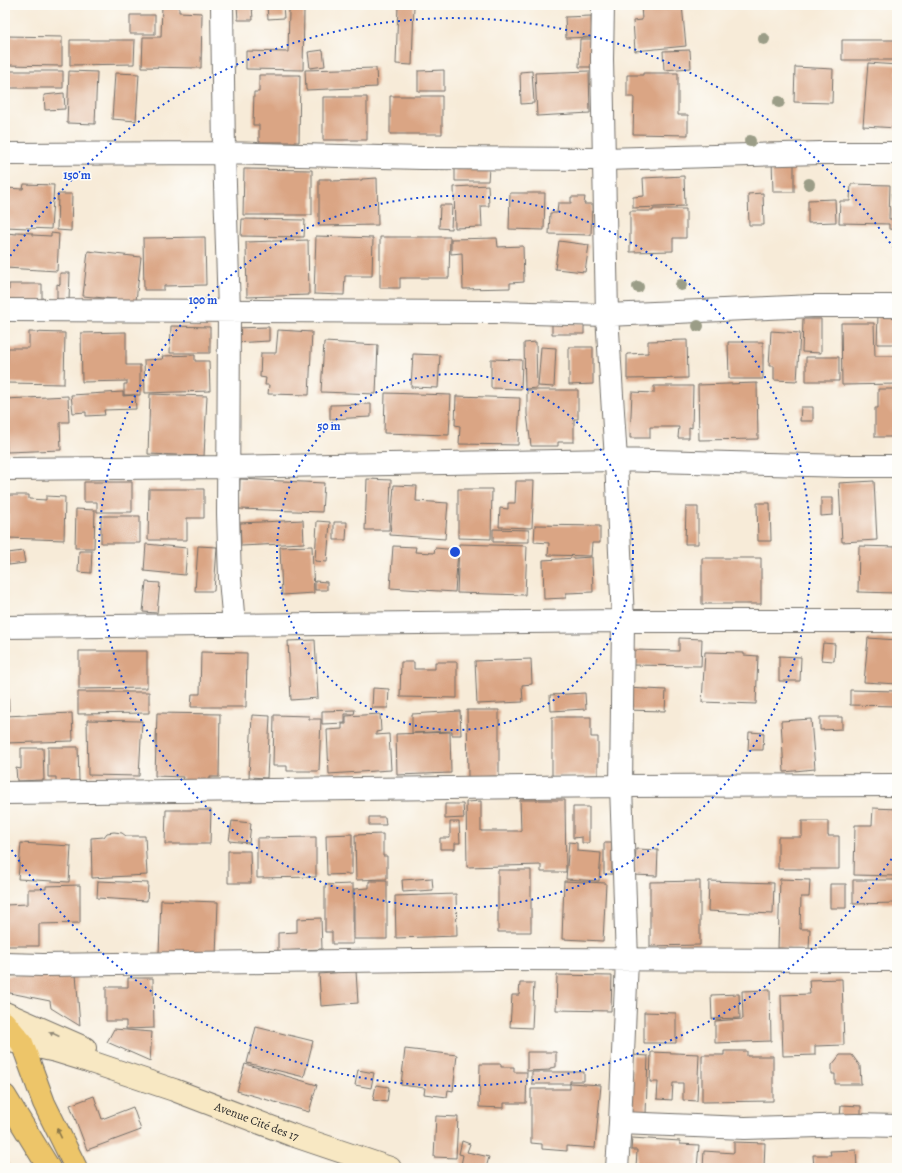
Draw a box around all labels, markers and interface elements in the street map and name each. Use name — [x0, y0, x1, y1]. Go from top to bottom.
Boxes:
text: 150 m — [63, 167, 91, 183]
text: 100 m — [189, 292, 217, 308]
text: 50 m — [317, 418, 341, 434]
centre of rings — [448, 545, 462, 559]
one-way arrow — [48, 1031, 60, 1037]
street label: Avenue Cité des 17 — [211, 1098, 302, 1145]
one-way arrow — [56, 1127, 62, 1139]

